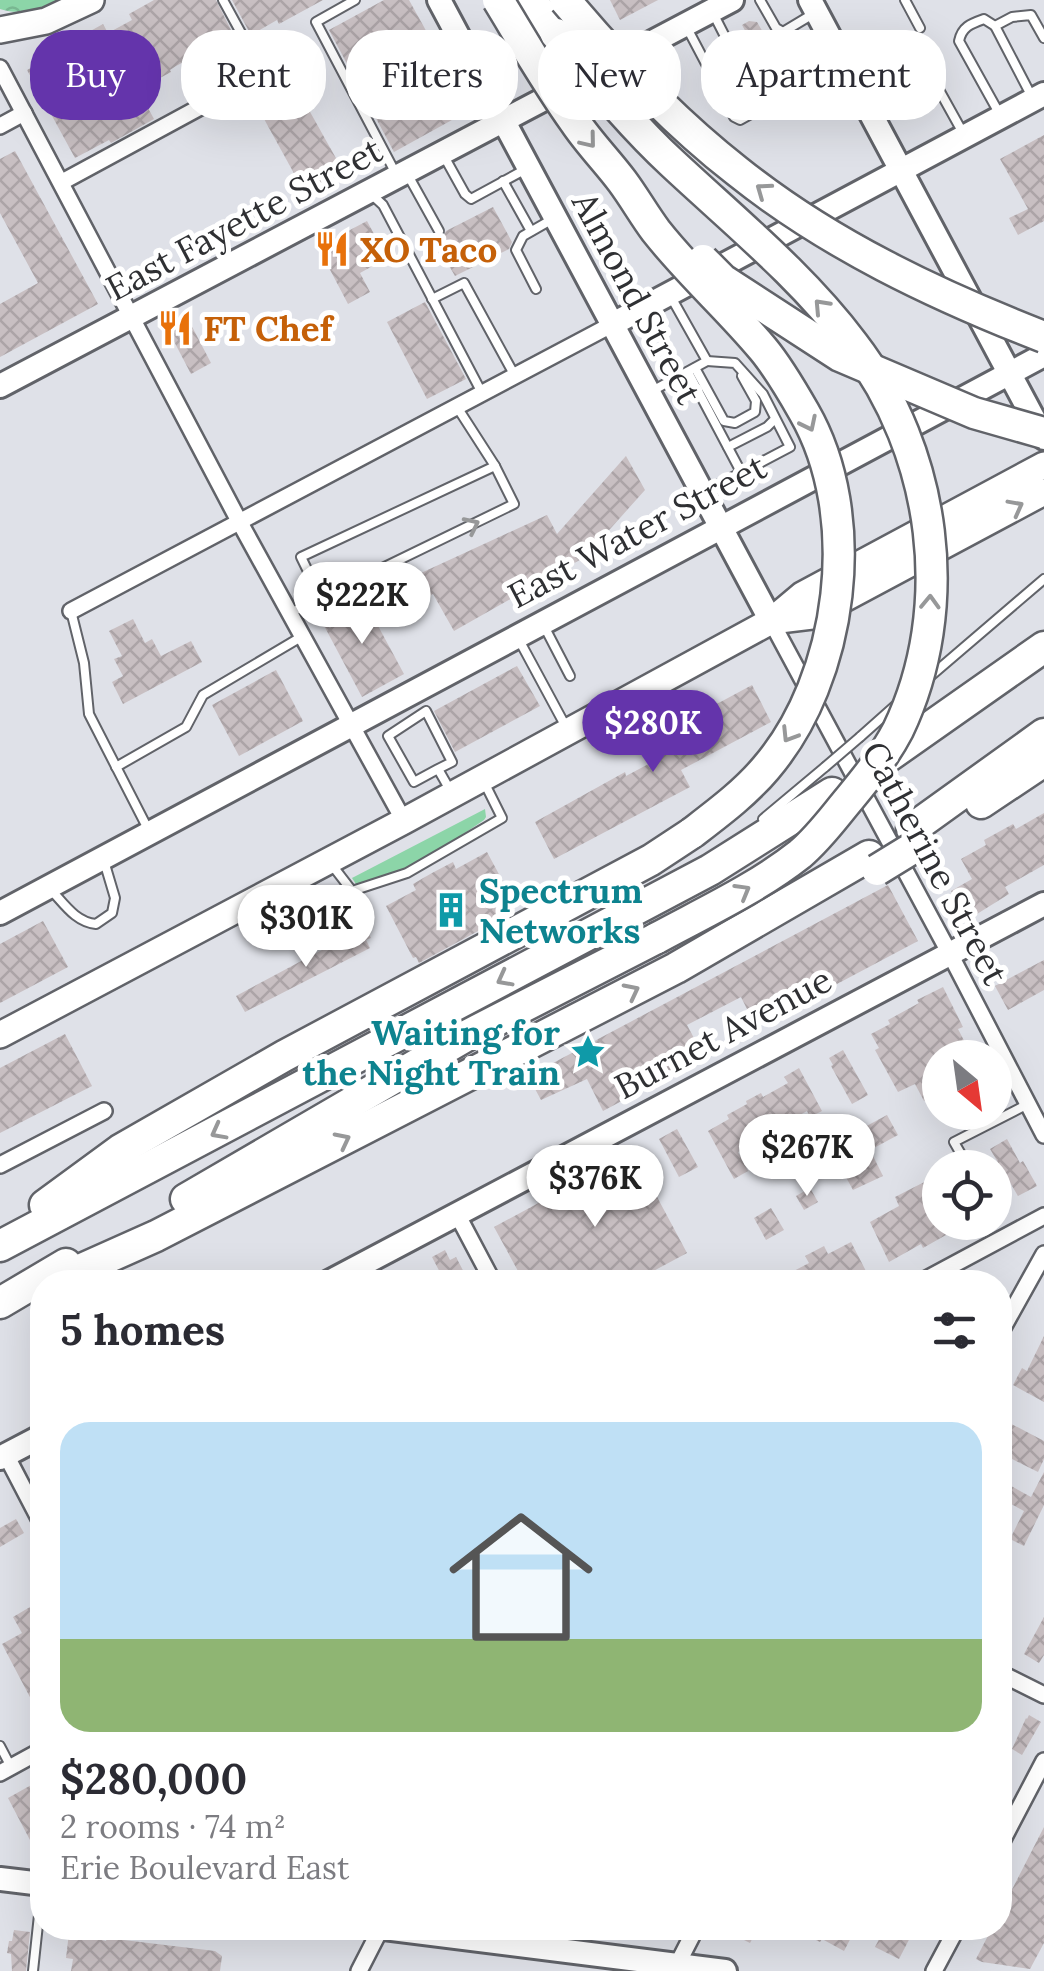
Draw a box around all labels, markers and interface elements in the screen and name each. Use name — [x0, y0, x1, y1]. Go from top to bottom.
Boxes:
chip: Buy — [30, 30, 161, 120]
chip: Rent — [181, 30, 326, 120]
chip: Filters — [346, 30, 518, 120]
chip: New — [538, 30, 681, 120]
chip: Apartment — [701, 30, 946, 120]
street label: East Fayette Street — [98, 127, 390, 311]
one-way arrow — [577, 129, 595, 147]
street label: Almond Street — [562, 183, 712, 412]
one-way arrow — [756, 185, 774, 202]
place label: XO Taco — [360, 227, 497, 272]
restaurant icon: XO Taco — [313, 230, 351, 268]
one-way arrow — [815, 299, 833, 318]
place label: FT Chef — [203, 306, 335, 351]
restaurant icon: FT Chef — [156, 309, 194, 347]
one-way arrow — [797, 413, 817, 431]
street label: East Water Street — [500, 444, 774, 618]
one-way arrow — [1005, 500, 1023, 519]
one-way arrow — [461, 517, 479, 537]
pin: $222K — [292, 562, 432, 647]
text: $222K — [316, 574, 408, 615]
one-way arrow — [920, 594, 941, 610]
pin: $280K — [583, 690, 723, 775]
text: $280K — [604, 702, 702, 743]
one-way arrow — [782, 724, 801, 742]
street label: Catherine Street — [852, 734, 1018, 993]
place label: Spectrum Networks — [479, 868, 643, 953]
one-way arrow — [732, 884, 750, 904]
pin: $301K — [236, 885, 376, 970]
building icon: Spectrum Networks — [432, 891, 470, 929]
text: $301K — [260, 897, 352, 938]
street label: Burnet Avenue — [607, 957, 839, 1109]
one-way arrow — [497, 966, 515, 986]
one-way arrow — [621, 984, 639, 1003]
place label: Waiting for the Night Train — [302, 1010, 560, 1095]
place icon: Waiting for the Night Train — [569, 1033, 607, 1071]
north arrow — [922, 1040, 1012, 1130]
map controls — [922, 1040, 1012, 1240]
pin: $267K — [737, 1114, 877, 1199]
one-way arrow — [210, 1120, 228, 1139]
text: $267K — [761, 1126, 853, 1167]
one-way arrow — [332, 1133, 350, 1152]
pin: $376K — [525, 1145, 665, 1230]
button: locate — [922, 1150, 1012, 1240]
text: $376K — [549, 1157, 641, 1198]
text: 5 homes — [60, 1303, 225, 1357]
icon: filters — [927, 1303, 982, 1358]
icon: home — [431, 1487, 611, 1667]
text: $280,000 — [60, 1752, 247, 1806]
text: 2 rooms · 74 m² — [60, 1806, 286, 1847]
text: Erie Boulevard East — [60, 1847, 349, 1888]

